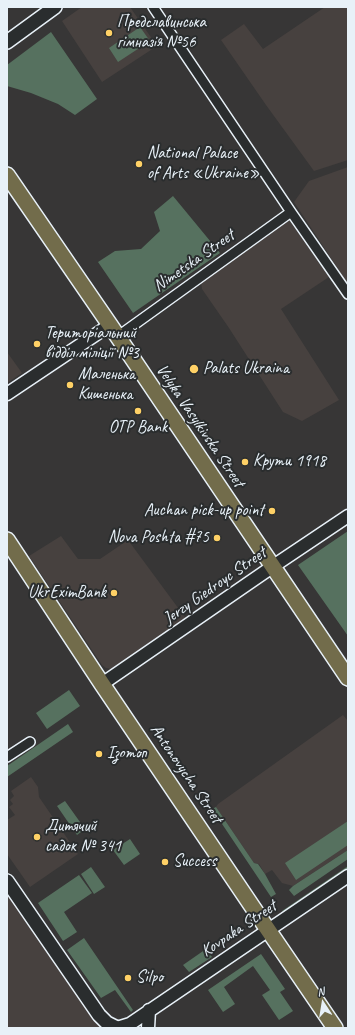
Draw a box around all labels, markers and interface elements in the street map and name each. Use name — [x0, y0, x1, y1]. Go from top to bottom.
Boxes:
place label: Предславинська гімназія №56 — [117, 13, 206, 53]
marker: Предславинська гімназія №56 — [104, 28, 114, 38]
place label: National Palace of Arts «Ukraine» — [147, 144, 260, 184]
marker: National Palace of Arts «Ukraine» — [134, 159, 144, 169]
street label: Nimetska Street — [149, 226, 239, 296]
place label: Територіальний відділ міліції №3 — [45, 324, 139, 364]
marker: Територіальний відділ міліції №3 — [32, 339, 42, 349]
place label: Palats Ukraina — [203, 359, 289, 379]
street label: Velyka Vasylkivska Street — [151, 361, 249, 491]
marker: Palats Ukraina — [188, 363, 200, 375]
place label: Маленька Кишенька — [78, 365, 135, 405]
marker: Маленька Кишенька — [65, 380, 75, 390]
marker: OTP Bank — [133, 406, 143, 416]
place label: OTP Bank — [109, 418, 167, 438]
place label: Крути 1918 — [253, 452, 326, 472]
marker: Крути 1918 — [240, 457, 250, 467]
place label: Auchan pick-up point — [144, 501, 264, 521]
marker: Auchan pick-up point — [267, 506, 277, 516]
place label: Nova Poshta #75 — [108, 528, 209, 548]
marker: Nova Poshta #75 — [212, 533, 222, 543]
street label: Jerzy Giedroyc Street — [160, 543, 270, 629]
place label: UkrEximBank — [28, 583, 106, 603]
marker: UkrEximBank — [109, 588, 119, 598]
street label: Antonovycha Street — [145, 721, 227, 827]
place label: Ізотоп — [107, 744, 147, 764]
marker: Ізотоп — [94, 749, 104, 759]
place label: Дитячий садок № 341 — [45, 817, 121, 857]
marker: Дитячий садок № 341 — [32, 832, 42, 842]
place label: Success — [173, 852, 216, 872]
marker: Success — [160, 857, 170, 867]
street label: Kovpaka Street — [197, 896, 281, 962]
place label: Silpo — [136, 968, 163, 988]
marker: Silpo — [123, 973, 133, 983]
north arrow — [303, 983, 343, 1023]
text: N — [316, 984, 325, 999]

